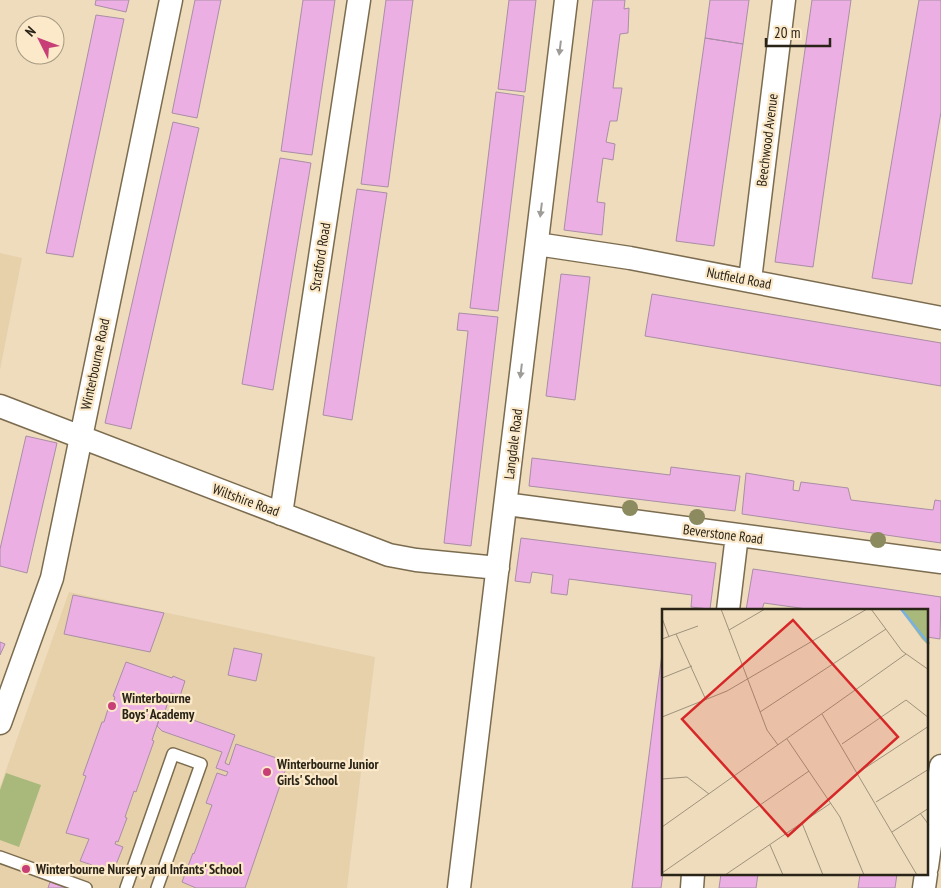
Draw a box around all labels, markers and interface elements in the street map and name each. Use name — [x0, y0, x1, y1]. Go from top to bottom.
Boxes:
north arrow — [15, 15, 65, 65]
scale bar — [766, 15, 830, 47]
text: N — [21, 22, 40, 40]
text: 20 m — [774, 23, 800, 42]
one-way arrow — [556, 41, 564, 57]
street label: Beechwood Avenue — [752, 92, 782, 187]
one-way arrow — [537, 202, 545, 218]
street label: Stratford Road — [306, 221, 334, 293]
street label: Nutfield Road — [705, 263, 773, 293]
street label: Winterbourne Road — [77, 317, 113, 411]
one-way arrow — [517, 363, 525, 379]
street label: Langdale Road — [500, 408, 526, 480]
street label: Wiltshire Road — [210, 480, 282, 520]
street label: Beverstone Road — [682, 520, 764, 548]
inset map — [662, 609, 928, 876]
place label: Winterbourne Boys' Academy — [121, 689, 195, 723]
marker: Winterbourne Boys' Academy — [106, 700, 118, 712]
place label: Winterbourne Junior Girls' School — [276, 755, 380, 789]
marker: Winterbourne Junior Girls' School — [261, 766, 273, 778]
place label: Winterbourne Nursery and Infants' School — [35, 860, 243, 878]
marker: Winterbourne Nursery and Infants' School — [20, 863, 32, 875]

